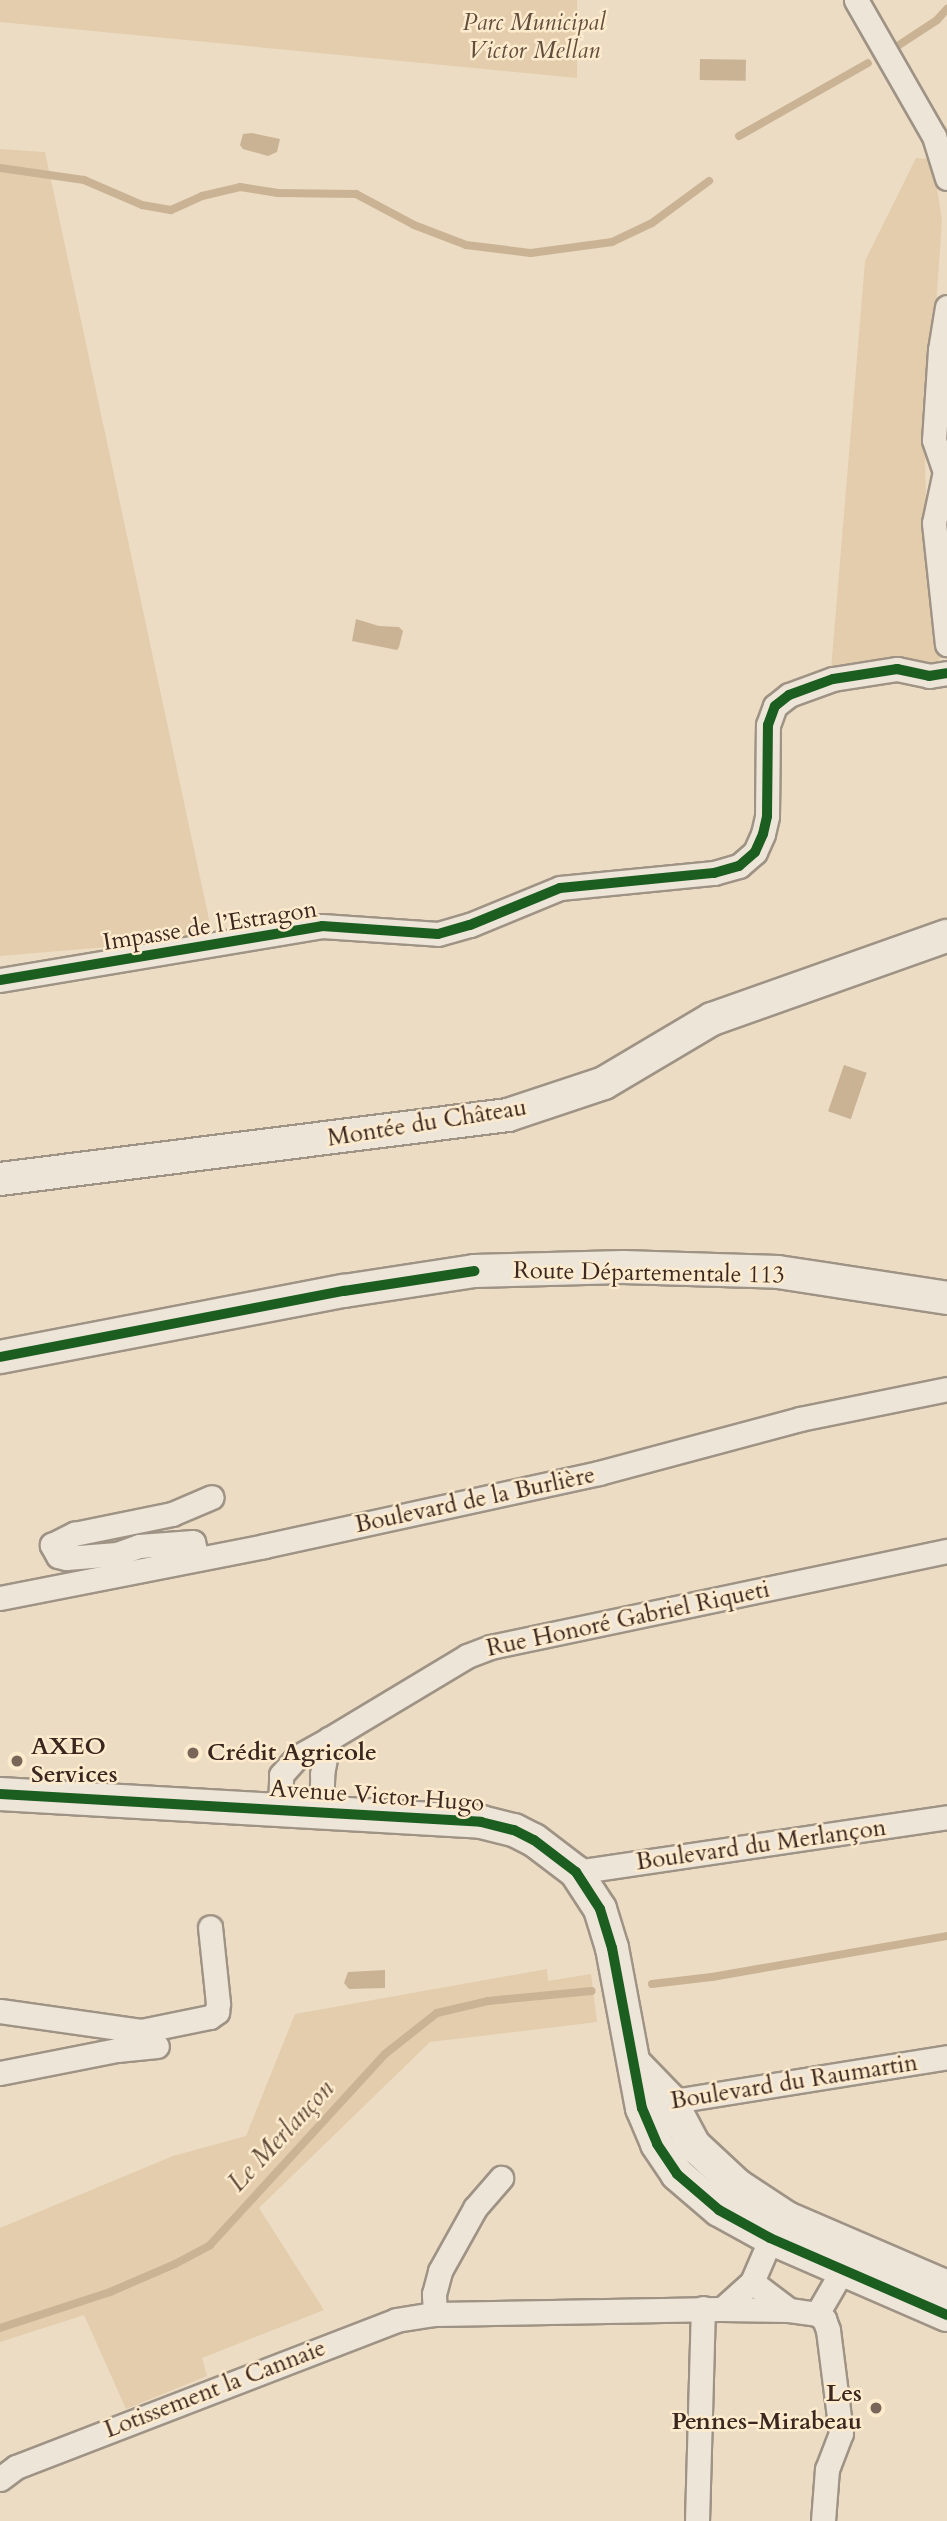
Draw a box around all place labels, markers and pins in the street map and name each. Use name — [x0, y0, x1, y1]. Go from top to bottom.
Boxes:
place label: AXEO Services — [31, 1733, 118, 1789]
place label: Crédit Agricole — [207, 1739, 377, 1767]
marker: Crédit Agricole — [185, 1745, 201, 1761]
marker: AXEO Services — [9, 1753, 25, 1769]
place label: Les Pennes-Mirabeau — [671, 2380, 862, 2436]
marker: Les Pennes-Mirabeau — [868, 2400, 884, 2416]

